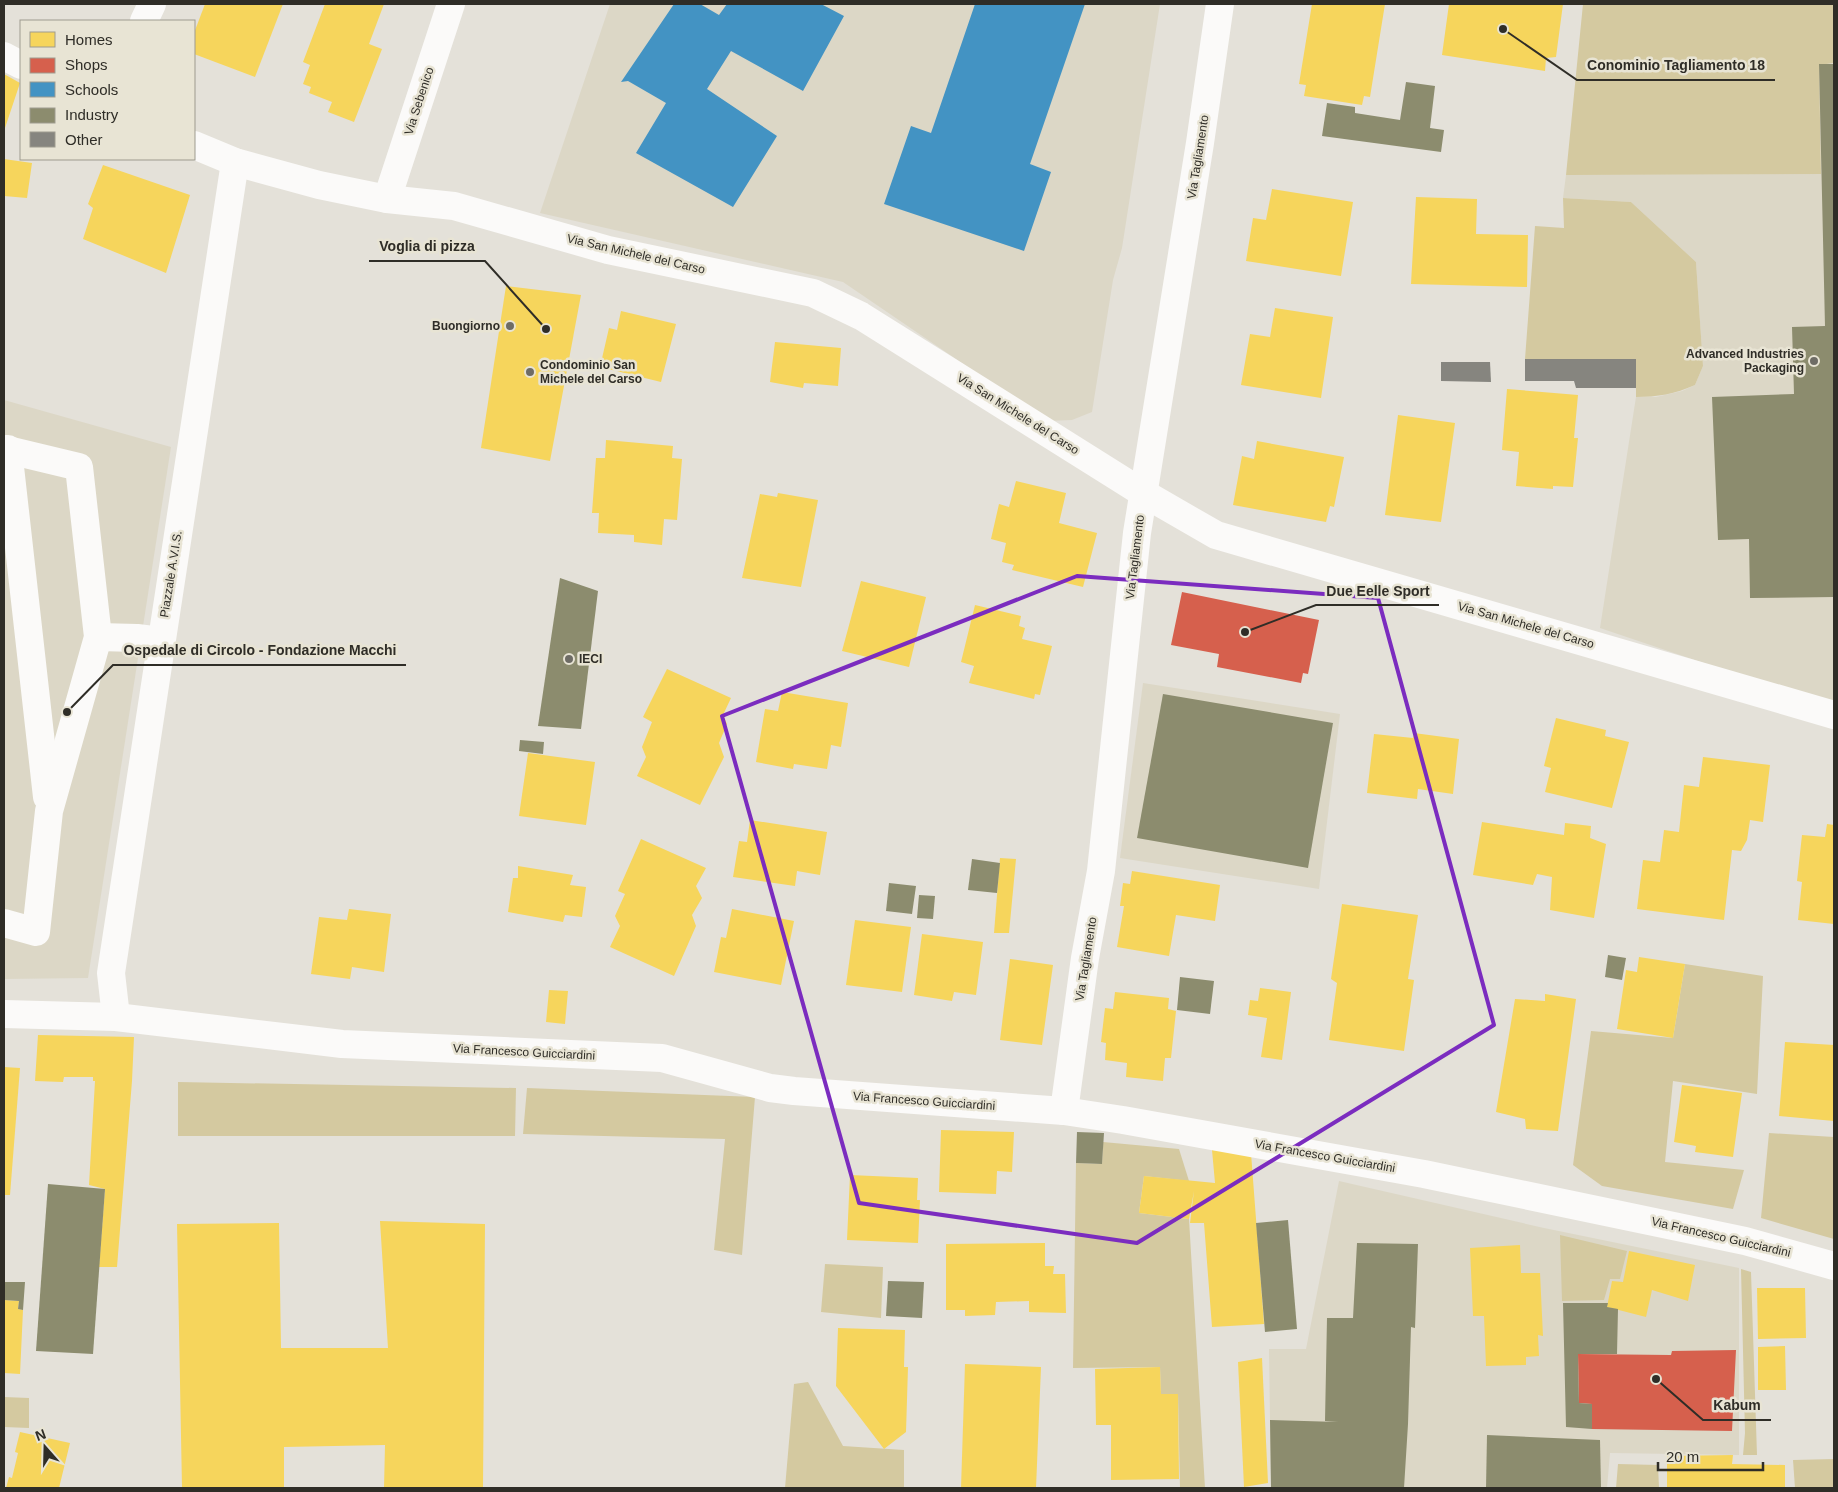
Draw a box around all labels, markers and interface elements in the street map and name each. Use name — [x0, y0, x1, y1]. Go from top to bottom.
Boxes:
legend — [20, 20, 195, 160]
text: Homes — [65, 31, 113, 48]
callout: Conominio Tagliamento 18 — [1577, 51, 1775, 80]
text: Shops — [65, 56, 108, 73]
text: Conominio Tagliamento 18 — [1587, 57, 1765, 73]
street label: Via Sebenico — [401, 65, 437, 137]
text: Schools — [65, 81, 118, 98]
text: Industry — [65, 106, 119, 123]
street label: Via Tagliamento — [1184, 114, 1212, 200]
text: Other — [65, 131, 103, 148]
street label: Via San Michele del Carso — [566, 231, 707, 277]
callout: Voglia di pizza — [369, 232, 485, 261]
text: Voglia di pizza — [379, 238, 475, 254]
place label: Buongiorno — [432, 319, 500, 333]
marker: Buongiorno — [504, 320, 516, 332]
place label: Advanced Industries Packaging — [1686, 347, 1804, 375]
marker: Advanced Industries Packaging — [1808, 355, 1820, 367]
place label: Condominio San Michele del Carso — [540, 358, 642, 386]
marker: Condominio San Michele del Carso — [524, 366, 536, 378]
street label: Via San Michele del Carso — [954, 371, 1082, 458]
street label: Via Tagliamento — [1123, 514, 1147, 600]
street label: Piazzale A.V.I.S. — [157, 530, 185, 618]
callout: Due Eelle Sport — [1316, 576, 1439, 605]
text: Due Eelle Sport — [1326, 583, 1430, 599]
street label: Via San Michele del Carso — [1456, 599, 1596, 651]
callout: Ospedale di Circolo - Fondazione Macchi — [113, 636, 406, 665]
text: Ospedale di Circolo - Fondazione Macchi — [123, 642, 397, 658]
place label: IECI — [579, 652, 602, 666]
marker: IECI — [563, 653, 575, 665]
street label: Via Tagliamento — [1072, 916, 1100, 1002]
street label: Via Francesco Guicciardini — [452, 1041, 596, 1063]
street label: Via Francesco Guicciardini — [852, 1089, 996, 1113]
street label: Via Francesco Guicciardini — [1254, 1137, 1396, 1175]
street label: Via Francesco Guicciardini — [1650, 1214, 1792, 1260]
callout: Kabum — [1703, 1391, 1771, 1420]
text: Kabum — [1713, 1397, 1761, 1413]
north arrow — [20, 1422, 70, 1472]
text: N — [33, 1426, 48, 1444]
scale bar — [1658, 1440, 1763, 1472]
text: 20 m — [1666, 1448, 1699, 1465]

